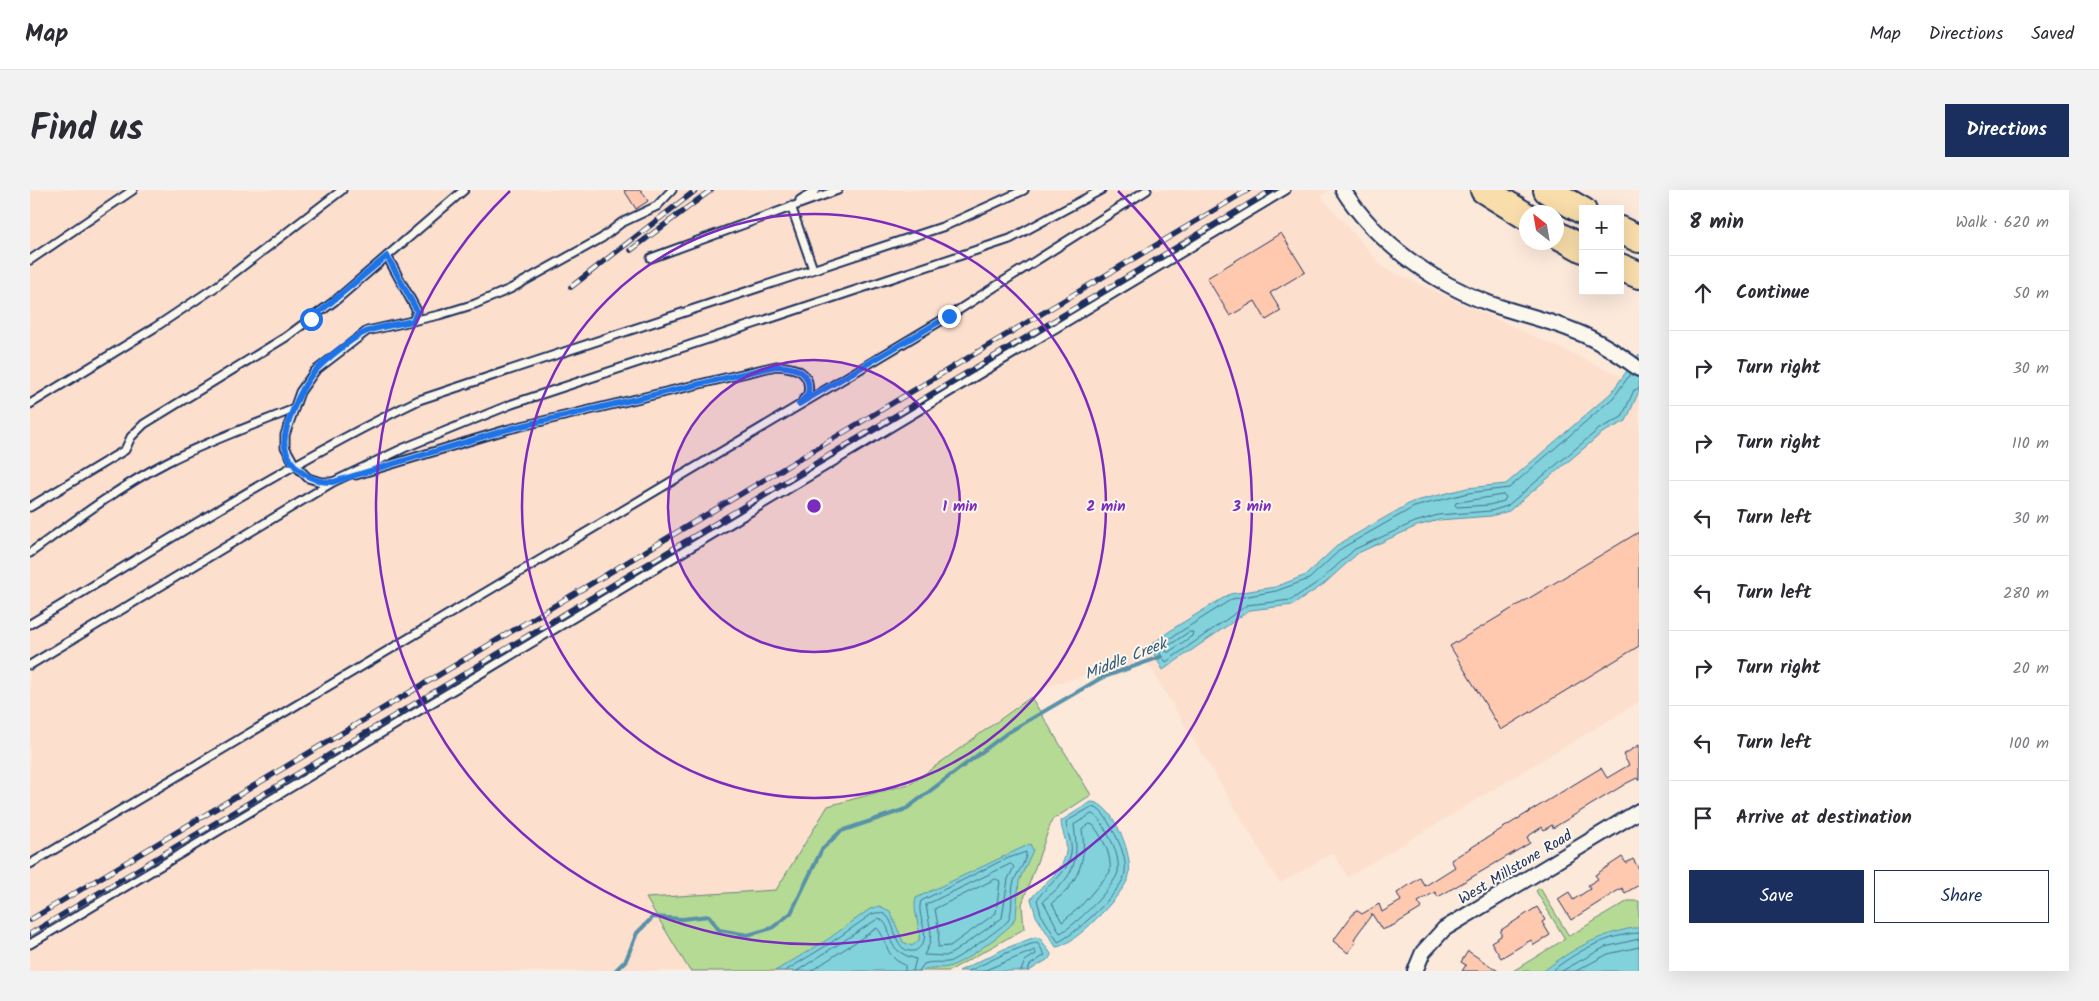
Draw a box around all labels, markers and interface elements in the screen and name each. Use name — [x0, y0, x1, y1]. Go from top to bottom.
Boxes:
text: Map — [25, 15, 68, 54]
text: Map — [1869, 20, 1901, 49]
text: Directions — [1929, 20, 2003, 49]
text: Saved — [2031, 20, 2074, 49]
text: Find us — [30, 102, 143, 158]
button: Directions — [1945, 104, 2069, 157]
north arrow — [1519, 205, 1564, 250]
map controls — [1579, 205, 1624, 295]
button: + — [1579, 205, 1624, 250]
text: 8 min — [1689, 206, 1744, 239]
text: Walk · 620 m — [1956, 210, 2049, 235]
button: − — [1579, 250, 1624, 295]
text: Continue — [1736, 278, 1809, 308]
icon: ahead — [1689, 279, 1717, 307]
text: 50 m — [2013, 281, 2049, 306]
route end — [938, 305, 961, 328]
route start — [300, 308, 323, 331]
text: Turn right — [1736, 353, 1821, 383]
icon: right — [1689, 354, 1717, 382]
text: 30 m — [2013, 356, 2049, 381]
text: Turn right — [1736, 428, 1821, 458]
icon: right — [1689, 429, 1717, 457]
text: 110 m — [2012, 431, 2049, 456]
text: 1 min — [943, 495, 977, 519]
text: 2 min — [1086, 495, 1126, 519]
text: 3 min — [1232, 495, 1271, 519]
centre of rings — [805, 497, 823, 515]
text: Turn left — [1736, 503, 1811, 533]
icon: left — [1689, 504, 1717, 532]
text: 30 m — [2013, 506, 2049, 531]
text: Turn left — [1736, 578, 1811, 608]
icon: left — [1689, 579, 1717, 607]
text: 280 m — [2003, 581, 2049, 606]
water label: Middle Creek — [1081, 631, 1173, 687]
text: Turn right — [1736, 653, 1821, 683]
icon: right — [1689, 654, 1717, 682]
text: 20 m — [2013, 656, 2049, 681]
text: Turn left — [1736, 728, 1811, 758]
icon: left — [1689, 729, 1717, 757]
text: 100 m — [2009, 731, 2049, 756]
text: Arrive at destination — [1736, 803, 1912, 833]
icon: arrive — [1689, 804, 1717, 832]
street label: West Millstone Road — [1454, 824, 1578, 911]
button: Save — [1689, 870, 1864, 923]
button: Share — [1874, 870, 2049, 923]

